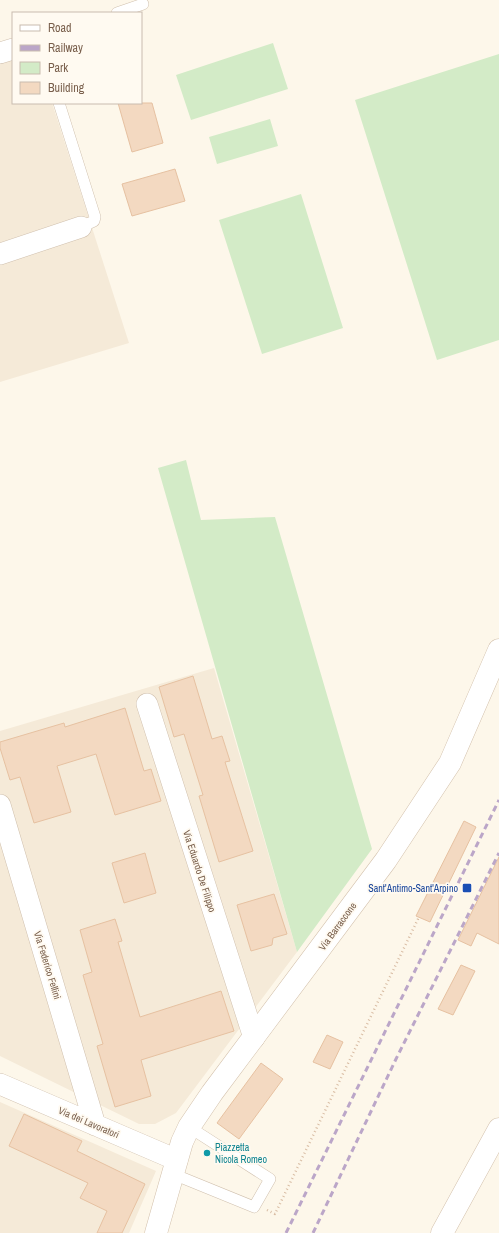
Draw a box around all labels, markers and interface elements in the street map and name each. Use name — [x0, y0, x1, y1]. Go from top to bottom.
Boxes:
legend — [12, 12, 142, 104]
text: Road — [48, 20, 72, 36]
text: Railway — [48, 40, 83, 56]
text: Park — [48, 60, 68, 76]
text: Building — [48, 80, 85, 96]
street label: Via Eduardo De Filippo — [180, 828, 219, 914]
place label: Sant'Antimo-Sant'Arpino — [368, 882, 458, 895]
marker: Sant'Antimo-Sant'Arpino — [461, 882, 473, 894]
street label: Via Barraccone — [316, 899, 359, 953]
street label: Via Federico Fellini — [31, 929, 64, 1001]
street label: Via dei Lavoratori — [56, 1104, 121, 1141]
place label: Piazzetta Nicola Romeo — [215, 1141, 267, 1166]
marker: Piazzetta Nicola Romeo — [202, 1148, 212, 1158]

